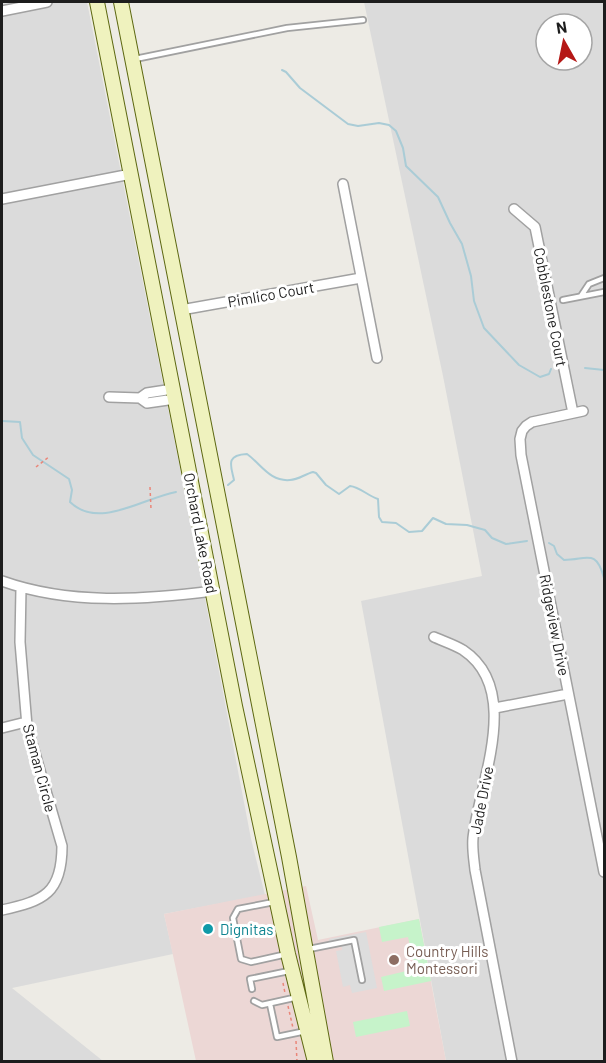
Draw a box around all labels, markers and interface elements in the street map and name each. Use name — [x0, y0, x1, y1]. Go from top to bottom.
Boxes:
north arrow — [534, 12, 594, 72]
text: N — [555, 16, 568, 37]
street label: Cobblestone Court — [531, 246, 571, 368]
street label: Pimlico Court — [226, 278, 316, 310]
street label: Orchard Lake Road — [180, 471, 222, 595]
street label: Ridgeview Drive — [536, 573, 574, 677]
street label: Staman Circle — [20, 722, 60, 814]
street label: Jade Drive — [466, 764, 496, 836]
place label: Dignitas — [220, 920, 273, 938]
marker: Dignitas — [201, 922, 215, 936]
place label: Country Hills Montessori — [406, 942, 488, 977]
marker: Country Hills Montessori — [387, 953, 401, 967]

